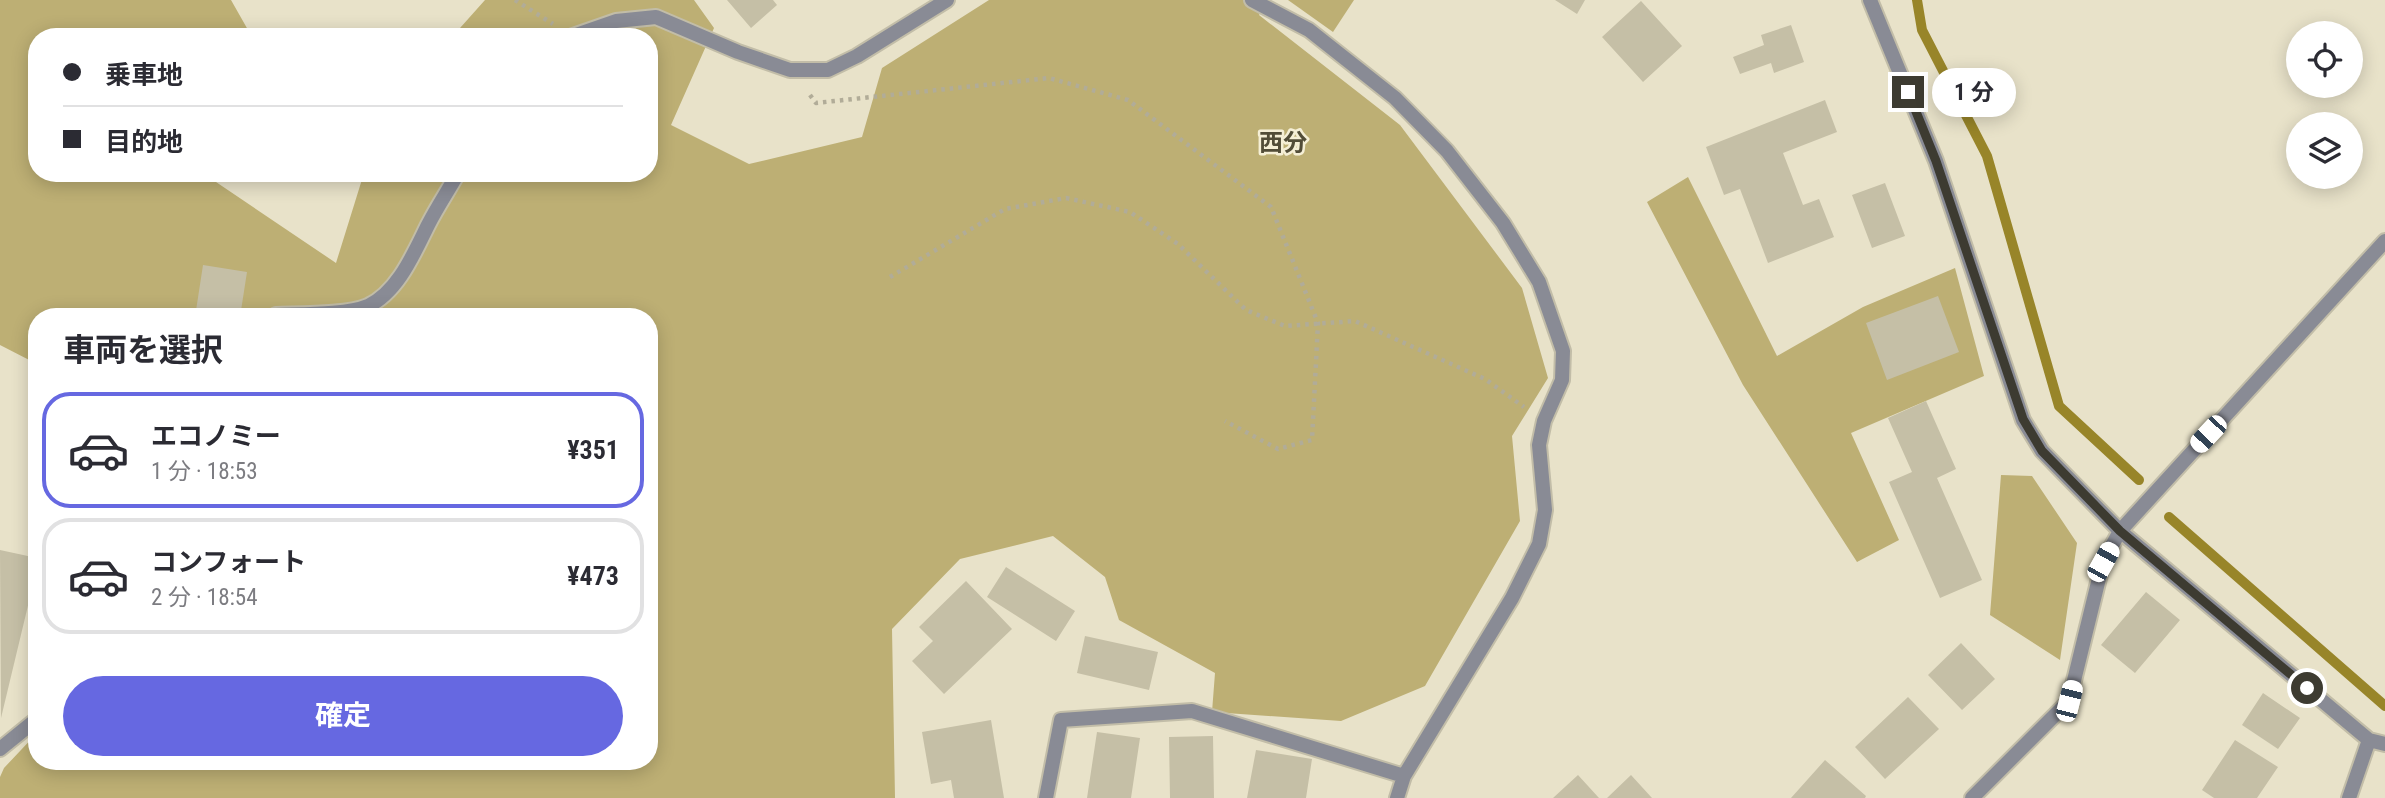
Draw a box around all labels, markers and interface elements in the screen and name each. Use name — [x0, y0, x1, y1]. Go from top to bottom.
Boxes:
map controls — [2286, 21, 2363, 189]
button: locate — [2286, 21, 2363, 98]
text: 乗車地 — [105, 60, 183, 90]
callout: 1 分 — [1932, 68, 2016, 116]
route end — [1892, 76, 1924, 108]
text: 1 分 — [1954, 79, 1994, 106]
button: layers — [2286, 112, 2363, 189]
text: 目的地 — [105, 127, 183, 157]
district label: 西分 — [1259, 129, 1307, 157]
text: 車両を選択 — [63, 331, 223, 369]
car — [2186, 411, 2231, 457]
icon: car — [67, 419, 130, 482]
text: エコノミー — [151, 421, 281, 451]
text: ¥351 — [567, 435, 619, 465]
text: 1 分 · 18:53 — [151, 458, 258, 485]
car — [2084, 539, 2123, 585]
icon: car — [67, 545, 130, 608]
text: コンフォート — [151, 547, 306, 577]
text: ¥473 — [567, 561, 619, 591]
text: 2 分 · 18:54 — [151, 584, 258, 611]
route start — [2291, 672, 2323, 704]
button: 確定 — [63, 676, 623, 756]
car — [2054, 678, 2085, 724]

